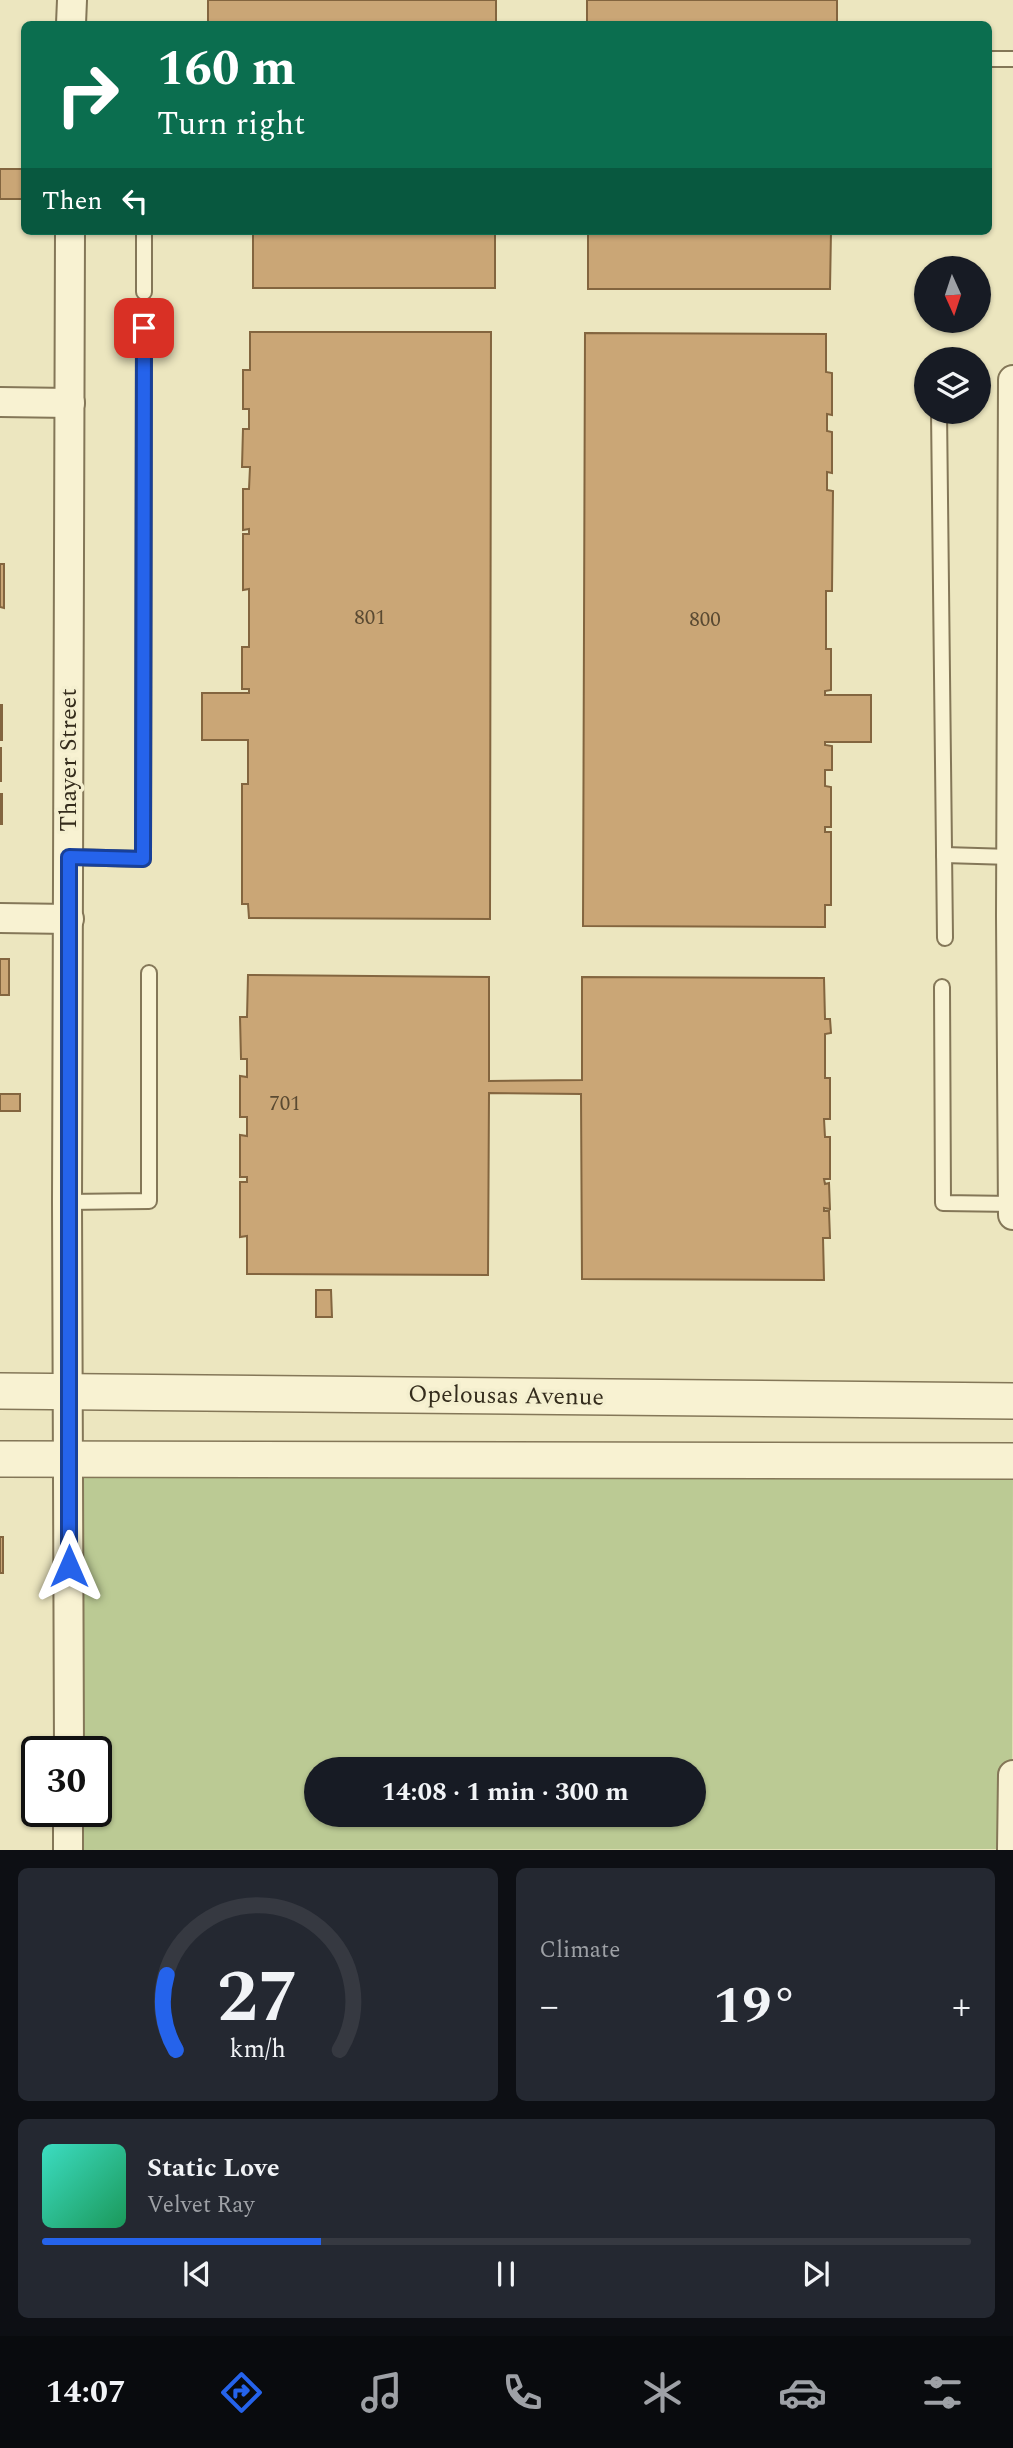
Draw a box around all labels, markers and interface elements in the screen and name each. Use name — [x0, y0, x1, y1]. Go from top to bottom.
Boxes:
text: 160 m — [157, 32, 296, 107]
icon: right — [42, 49, 133, 140]
text: Turn right — [157, 100, 305, 149]
text: Then — [42, 181, 102, 221]
icon: left — [116, 182, 154, 220]
north arrow — [914, 256, 990, 332]
map controls — [914, 256, 991, 424]
pin — [114, 298, 174, 358]
icon: arrive — [125, 309, 163, 347]
button: layers — [914, 347, 991, 424]
house number: 801 — [354, 602, 386, 634]
house number: 800 — [689, 604, 721, 636]
street label: Thayer Street — [51, 688, 87, 832]
house number: 701 — [269, 1088, 301, 1120]
street label: Opelousas Avenue — [408, 1376, 604, 1416]
position arrow — [32, 1529, 106, 1603]
speed limit sign: 30 — [21, 1736, 112, 1827]
text: 14:08 · 1 min · 300 m — [381, 1772, 629, 1812]
text: Climate — [540, 1933, 620, 1968]
text: 27 — [217, 1944, 299, 2055]
text: 19° — [713, 1967, 797, 2046]
text: − — [540, 1978, 559, 2036]
text: + — [952, 1978, 971, 2036]
text: km/h — [230, 2031, 286, 2069]
text: Static Love — [147, 2148, 280, 2188]
text: Velvet Ray — [147, 2188, 254, 2223]
icon: previous — [178, 2255, 216, 2293]
icon: pause — [487, 2255, 525, 2293]
icon: next — [797, 2255, 835, 2293]
text: 14:07 — [46, 2368, 126, 2417]
icon: directions — [217, 2368, 266, 2417]
icon: music — [357, 2368, 406, 2417]
icon: phone — [498, 2368, 547, 2417]
icon: climate — [638, 2368, 687, 2417]
icon: car — [778, 2368, 827, 2417]
icon: filters — [918, 2368, 967, 2417]

